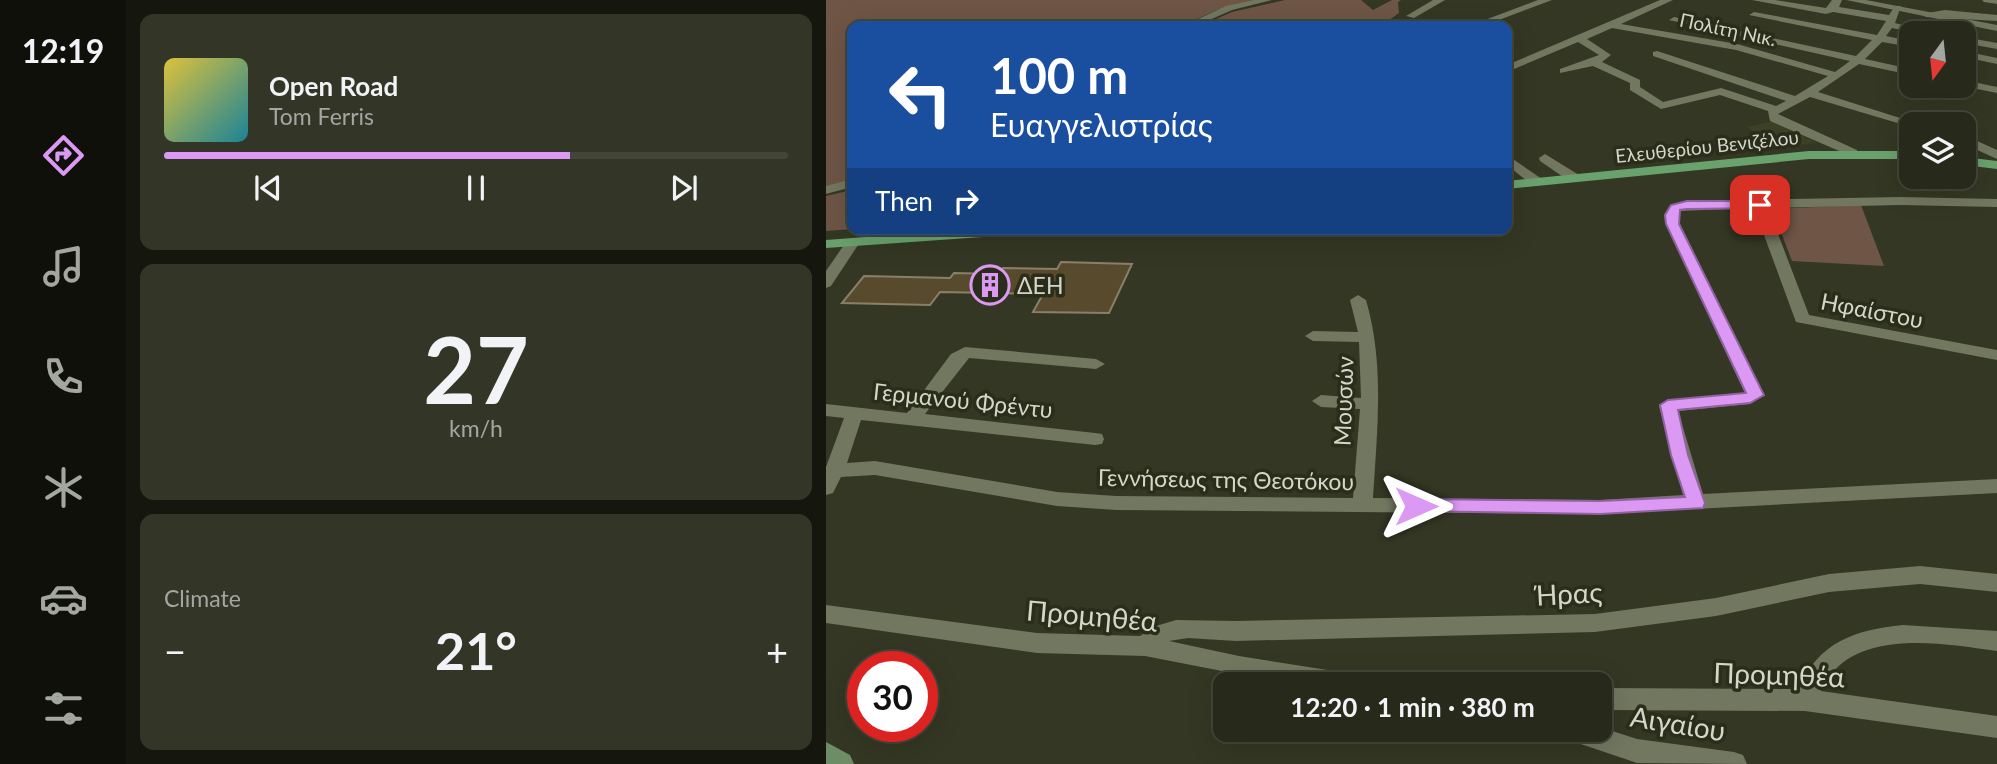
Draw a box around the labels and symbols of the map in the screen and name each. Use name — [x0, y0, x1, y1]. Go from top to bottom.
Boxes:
street label: Πολίτη Νικ. — [1678, 8, 1778, 50]
north arrow — [1899, 21, 1976, 98]
street label: Ελευθερίου Βενιζέλου — [1614, 125, 1800, 167]
pin — [1730, 175, 1790, 235]
building icon: ΔΕΗ — [969, 264, 1011, 306]
place label: ΔΕΗ — [1017, 271, 1063, 299]
street label: Ηφαίστου — [1818, 286, 1926, 334]
street label: Μουσών — [1327, 356, 1359, 446]
street label: Γερμανού Φρέντυ — [872, 377, 1054, 423]
street label: Γεννήσεως της Θεοτόκου — [1098, 463, 1354, 495]
position arrow — [1379, 469, 1453, 543]
street label: Ήρας — [1533, 574, 1603, 612]
street label: Προμηθέα — [1025, 592, 1159, 638]
speed limit sign: 30 — [847, 651, 938, 742]
street label: Προμηθέα — [1713, 655, 1846, 693]
street label: Αιγαίου — [1628, 699, 1728, 747]

